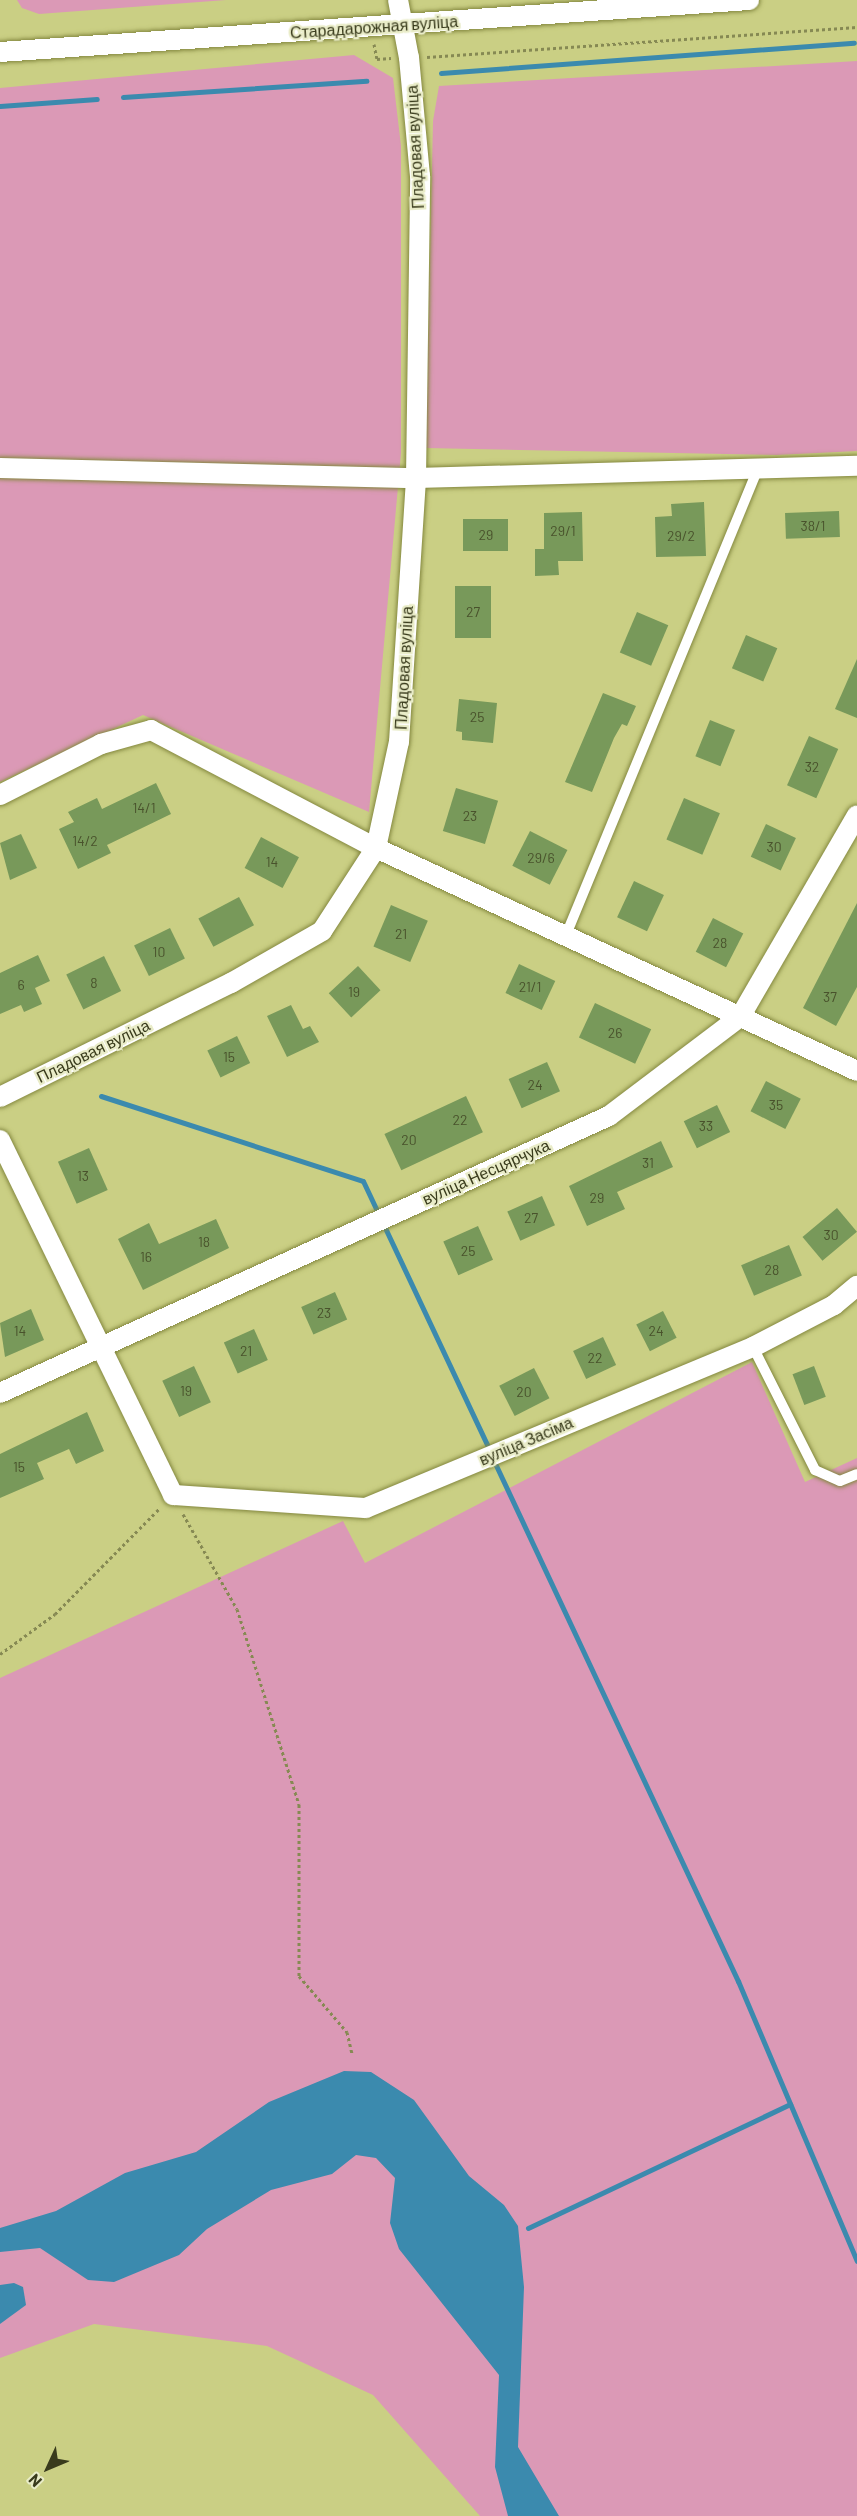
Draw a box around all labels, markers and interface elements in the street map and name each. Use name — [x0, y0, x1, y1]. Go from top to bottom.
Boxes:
street label: Старадарожная вуліца — [289, 12, 459, 42]
street label: Пладовая вуліца — [402, 85, 428, 209]
house number: 38/1 — [800, 518, 826, 534]
house number: 29/1 — [550, 523, 576, 539]
house number: 29 — [479, 527, 493, 543]
house number: 29/2 — [667, 528, 695, 544]
house number: 27 — [466, 604, 480, 620]
street label: Пладовая вуліца — [391, 606, 417, 730]
house number: 25 — [470, 709, 484, 725]
house number: 32 — [805, 759, 819, 775]
house number: 14/1 — [132, 800, 156, 816]
house number: 23 — [463, 808, 477, 824]
house number: 14/2 — [72, 833, 98, 849]
house number: 30 — [766, 839, 782, 855]
house number: 29/6 — [527, 850, 555, 866]
house number: 14 — [266, 854, 278, 870]
house number: 21 — [395, 926, 407, 942]
house number: 28 — [713, 935, 727, 951]
house number: 10 — [153, 944, 165, 960]
house number: 8 — [90, 975, 98, 991]
house number: 6 — [17, 977, 25, 993]
house number: 21/1 — [519, 979, 541, 995]
house number: 19 — [348, 984, 360, 1000]
house number: 37 — [823, 989, 837, 1005]
street label: Пладовая вуліца — [33, 1015, 153, 1087]
house number: 26 — [608, 1025, 622, 1041]
house number: 15 — [223, 1049, 235, 1065]
house number: 24 — [527, 1077, 543, 1093]
house number: 35 — [769, 1097, 783, 1113]
house number: 22 — [452, 1112, 468, 1128]
house number: 33 — [699, 1118, 713, 1134]
house number: 20 — [401, 1132, 417, 1148]
street label: вуліца Несцярчука — [419, 1135, 553, 1209]
house number: 31 — [642, 1155, 654, 1171]
house number: 13 — [77, 1168, 89, 1184]
house number: 29 — [590, 1190, 604, 1206]
house number: 27 — [524, 1210, 538, 1226]
house number: 30 — [823, 1227, 839, 1243]
house number: 18 — [198, 1234, 210, 1250]
house number: 25 — [461, 1243, 475, 1259]
house number: 16 — [140, 1249, 152, 1265]
house number: 28 — [765, 1262, 779, 1278]
house number: 23 — [317, 1305, 331, 1321]
house number: 14 — [14, 1323, 26, 1339]
house number: 24 — [648, 1323, 664, 1339]
house number: 21 — [240, 1343, 252, 1359]
house number: 22 — [587, 1350, 603, 1366]
house number: 19 — [180, 1383, 192, 1399]
house number: 20 — [516, 1384, 532, 1400]
street label: вуліца Засіма — [476, 1413, 576, 1469]
house number: 15 — [13, 1459, 25, 1475]
north arrow — [18, 2438, 78, 2498]
text: N — [24, 2470, 45, 2491]

